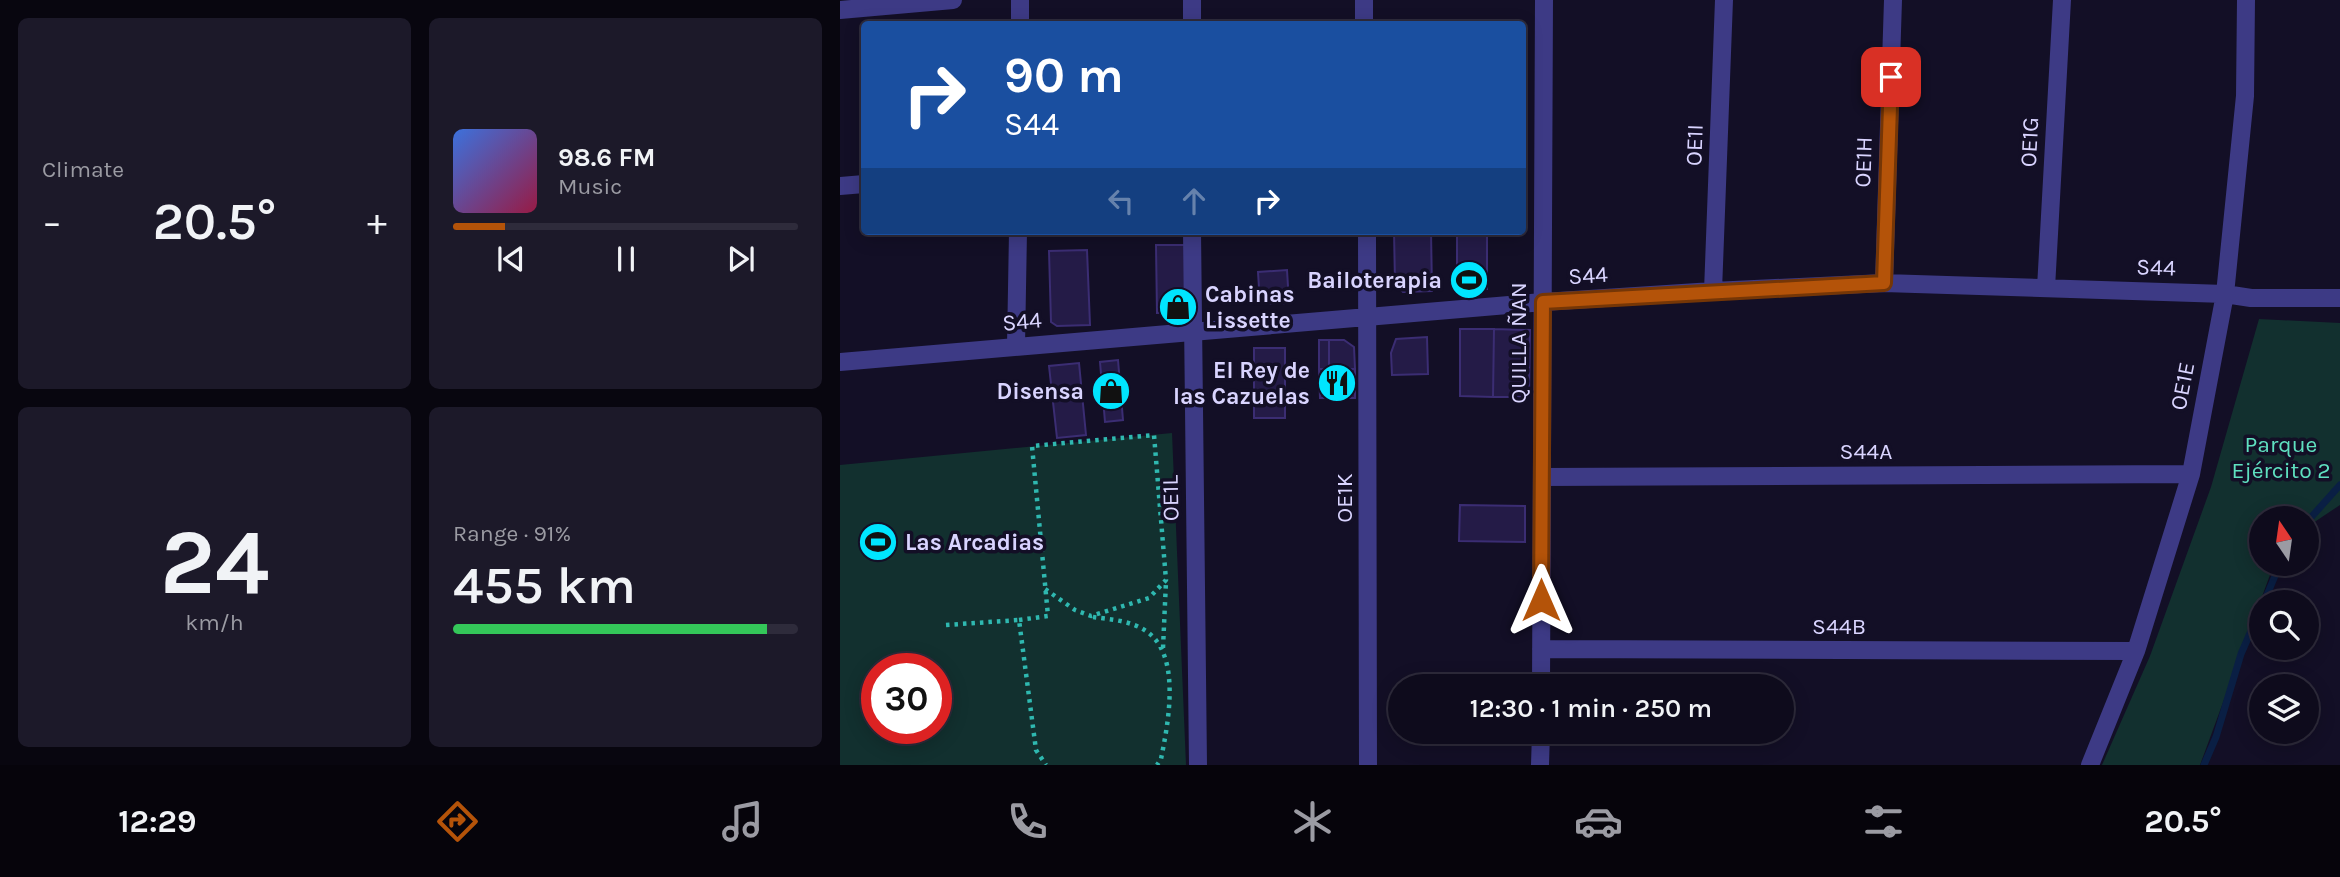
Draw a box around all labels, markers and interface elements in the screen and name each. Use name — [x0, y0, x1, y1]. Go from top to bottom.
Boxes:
text: 90 m — [1004, 47, 1124, 104]
pin — [1861, 47, 1921, 107]
icon: right — [889, 49, 980, 140]
icon: arrive — [1872, 58, 1910, 96]
text: S44 — [1004, 106, 1059, 143]
street label: OE1G — [2015, 116, 2044, 168]
street label: OE1I — [1680, 124, 1709, 166]
street label: OE1H — [1849, 136, 1878, 188]
text: 98.6 FM — [558, 142, 656, 173]
text: Climate — [42, 156, 124, 183]
text: Music — [558, 173, 622, 200]
icon: left — [1102, 182, 1140, 220]
icon: ahead — [1175, 182, 1213, 220]
icon: right — [1248, 182, 1286, 220]
text: 20.5° — [153, 191, 276, 252]
text: − — [42, 200, 62, 245]
text: + — [367, 200, 387, 245]
icon: previous — [492, 240, 530, 278]
icon: pause — [607, 240, 645, 278]
icon: next — [722, 240, 760, 278]
street label: S44 — [2136, 253, 2176, 282]
sports icon: Bailoterapia — [1448, 259, 1490, 301]
street label: S44 — [1567, 261, 1609, 290]
place label: Bailoterapia — [1307, 267, 1442, 294]
place label: Cabinas Lissette — [1205, 281, 1295, 334]
street label: QUILLA ÑAN — [1505, 282, 1532, 404]
shop icon: Cabinas Lissette — [1157, 286, 1199, 328]
street label: S44 — [1001, 306, 1043, 337]
place label: El Rey de las Cazuelas — [1173, 357, 1310, 410]
street label: OE1E — [2165, 360, 2200, 412]
restaurant icon: El Rey de las Cazuelas — [1316, 362, 1358, 404]
shop icon: Disensa — [1090, 370, 1132, 412]
place label: Disensa — [996, 378, 1084, 405]
park label: Parque Ejército 2 — [2232, 431, 2331, 484]
street label: S44A — [1840, 438, 1892, 465]
street label: OE1K — [1331, 473, 1358, 523]
street label: OE1L — [1157, 474, 1184, 521]
north arrow — [2249, 506, 2319, 576]
map controls — [2249, 506, 2319, 744]
text: 24 — [160, 510, 269, 616]
text: Range · 91% — [453, 520, 571, 547]
sports icon: Las Arcadias — [857, 521, 899, 563]
place label: Las Arcadias — [905, 529, 1044, 556]
text: 455 km — [453, 555, 636, 616]
position arrow — [1504, 563, 1578, 637]
button: search — [2249, 590, 2319, 660]
text: km/h — [185, 609, 244, 636]
street label: S44B — [1812, 613, 1866, 640]
speed limit sign: 30 — [861, 653, 952, 744]
button: layers — [2249, 674, 2319, 744]
text: 12:30 · 1 min · 250 m — [1470, 693, 1712, 724]
icon: directions — [433, 797, 482, 846]
icon: music — [718, 797, 767, 846]
icon: phone — [1003, 797, 1052, 846]
icon: climate — [1288, 797, 1337, 846]
icon: car — [1574, 797, 1623, 846]
icon: filters — [1859, 797, 1908, 846]
text: 12:29 — [118, 803, 196, 840]
text: 20.5° — [2144, 803, 2222, 840]

